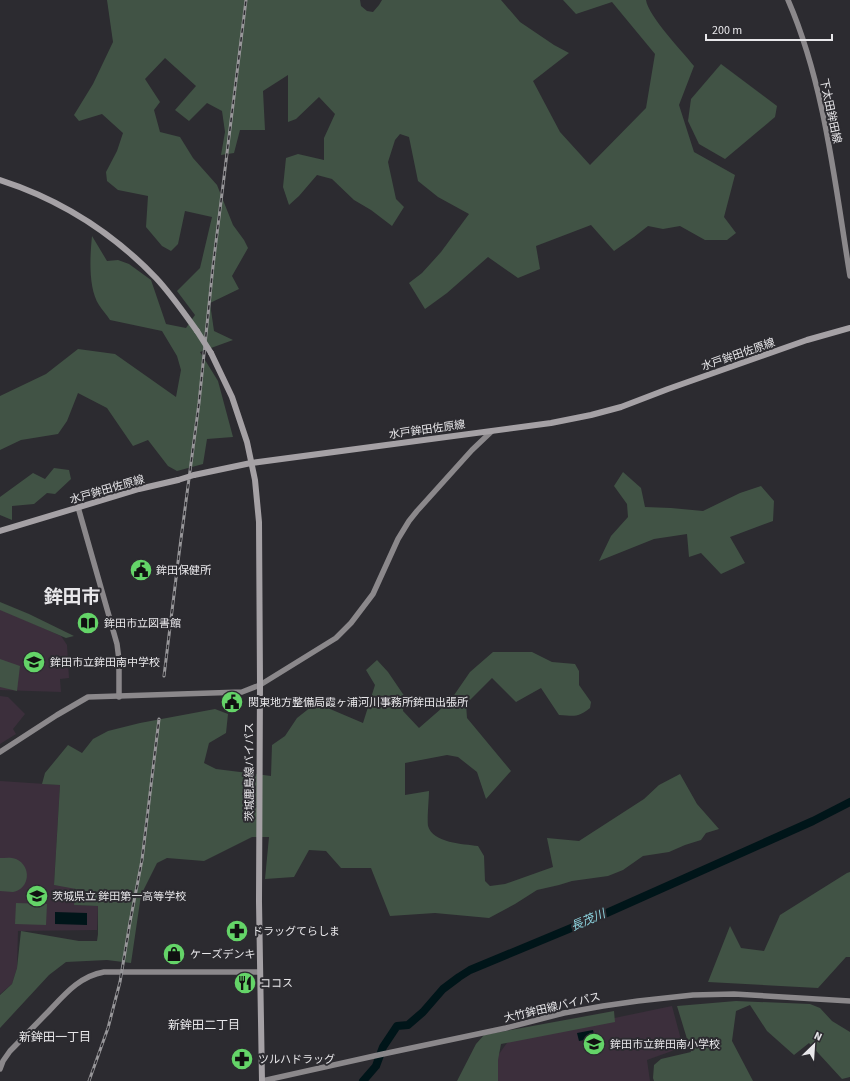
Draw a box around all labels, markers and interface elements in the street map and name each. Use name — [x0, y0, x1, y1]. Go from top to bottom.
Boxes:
scale bar — [706, 16, 832, 42]
text: 200 m — [712, 22, 742, 39]
street label: 下太田鉾田線 — [816, 77, 845, 145]
street label: 水戸鉾田佐原線 — [699, 335, 777, 374]
street label: 水戸鉾田佐原線 — [388, 417, 466, 442]
street label: 水戸鉾田佐原線 — [68, 472, 146, 507]
public building icon: 鉾田保健所 — [128, 557, 154, 583]
place label: 鉾田保健所 — [156, 563, 212, 578]
district label: 鉾田市 — [43, 584, 101, 611]
library icon: 鉾田市立図書館 — [75, 610, 101, 636]
place label: 鉾田市立図書館 — [104, 616, 181, 631]
school or university icon: 鉾田市立鉾田南中学校 — [21, 649, 47, 675]
place label: 鉾田市立鉾田南中学校 — [50, 655, 160, 670]
public building icon: 関東地方整備局霞ヶ浦河川事務所鉾田出張所 — [219, 689, 245, 715]
place label: 関東地方整備局霞ヶ浦河川事務所鉾田出張所 — [248, 695, 469, 710]
street label: 茨城鹿島線バイパス — [242, 723, 257, 821]
school or university icon: 茨城県立 鉾田第一高等学校 — [24, 883, 50, 909]
place label: 茨城県立 鉾田第一高等学校 — [52, 889, 186, 904]
water label: 長茂川 — [568, 905, 610, 935]
pharmacy icon: ドラッグてらしま — [224, 918, 250, 944]
place label: ドラッグてらしま — [252, 924, 340, 939]
shop icon: ケーズデンキ — [161, 941, 187, 967]
place label: ケーズデンキ — [190, 947, 255, 962]
restaurant icon: ココス — [232, 970, 258, 996]
place label: ココス — [260, 976, 293, 991]
street label: 大竹鉾田線バイパス — [502, 989, 602, 1026]
district label: 新鉾田二丁目 — [168, 1017, 240, 1034]
north arrow — [794, 1025, 834, 1065]
text: N — [812, 1028, 825, 1045]
district label: 新鉾田一丁目 — [19, 1029, 91, 1046]
school or university icon: 鉾田市立鉾田南小学校 — [581, 1031, 607, 1057]
place label: 鉾田市立鉾田南小学校 — [610, 1037, 720, 1052]
pharmacy icon: ツルハドラッグ — [229, 1046, 255, 1072]
place label: ツルハドラッグ — [258, 1052, 335, 1067]

